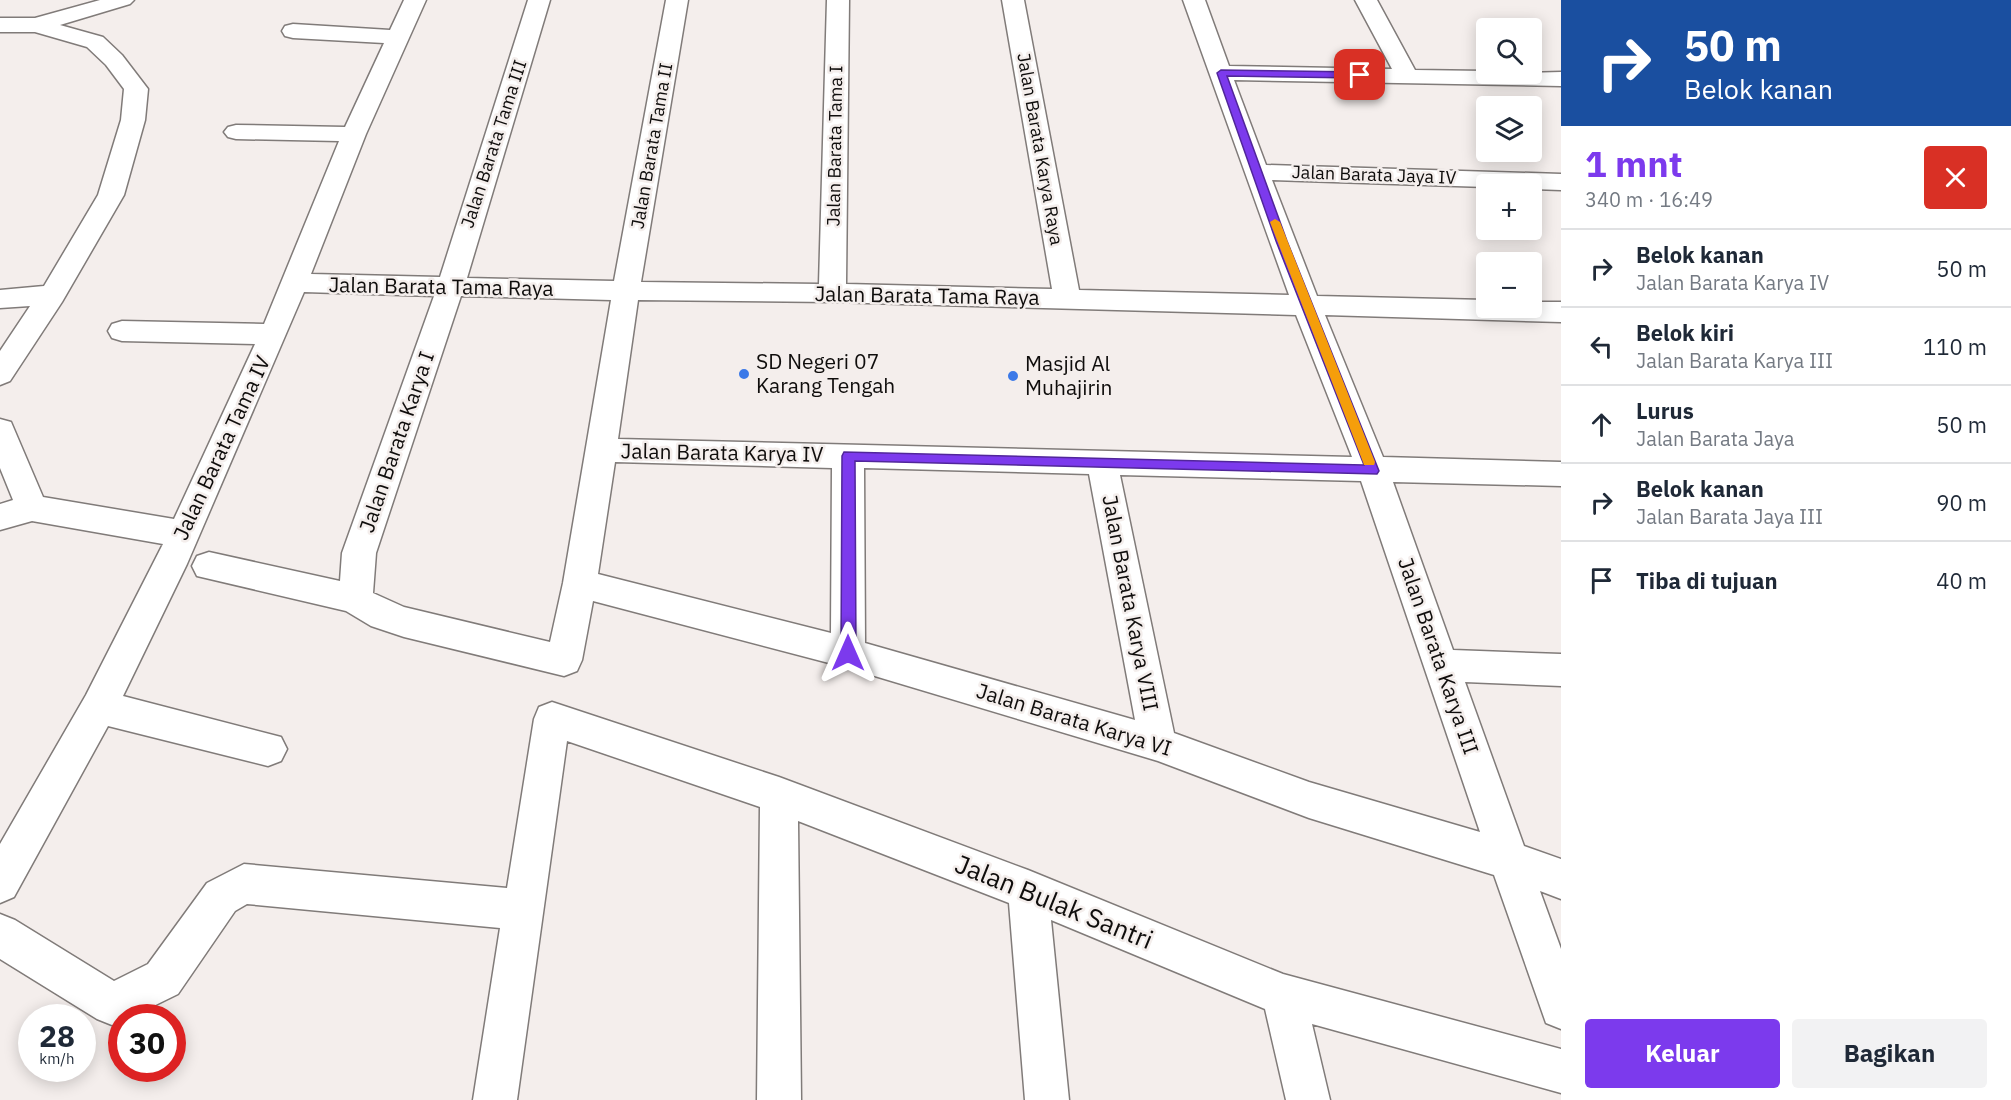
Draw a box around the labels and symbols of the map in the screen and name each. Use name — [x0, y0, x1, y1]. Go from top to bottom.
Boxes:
pin — [1334, 49, 1385, 100]
street label: Jalan Barata Karya Raya — [1012, 51, 1069, 247]
street label: Jalan Barata Tama III — [456, 57, 532, 231]
street label: Jalan Barata Tama II — [626, 61, 677, 231]
street label: Jalan Barata Tama I — [822, 65, 847, 227]
street label: Jalan Barata Jaya IV — [1291, 160, 1457, 189]
street label: Jalan Barata Tama Raya — [328, 270, 554, 302]
street label: Jalan Barata Tama Raya — [814, 279, 1040, 311]
street label: Jalan Barata Karya I — [352, 347, 440, 536]
place label: SD Negeri 07 Karang Tengah — [756, 347, 895, 399]
place label: Masjid Al Muhajirin — [1025, 349, 1113, 401]
street label: Jalan Barata Tama IV — [166, 351, 276, 544]
marker: SD Negeri 07 Karang Tengah — [737, 367, 751, 381]
marker: Masjid Al Muhajirin — [1006, 369, 1020, 383]
street label: Jalan Barata Karya IV — [620, 436, 824, 468]
street label: Jalan Barata Karya VIII — [1096, 492, 1166, 713]
street label: Jalan Barata Karya III — [1392, 553, 1486, 758]
position arrow — [816, 621, 880, 685]
street label: Jalan Barata Karya VI — [973, 676, 1175, 762]
street label: Jalan Bulak Santri — [950, 846, 1158, 956]
speed limit sign: 30 — [108, 1004, 186, 1082]

